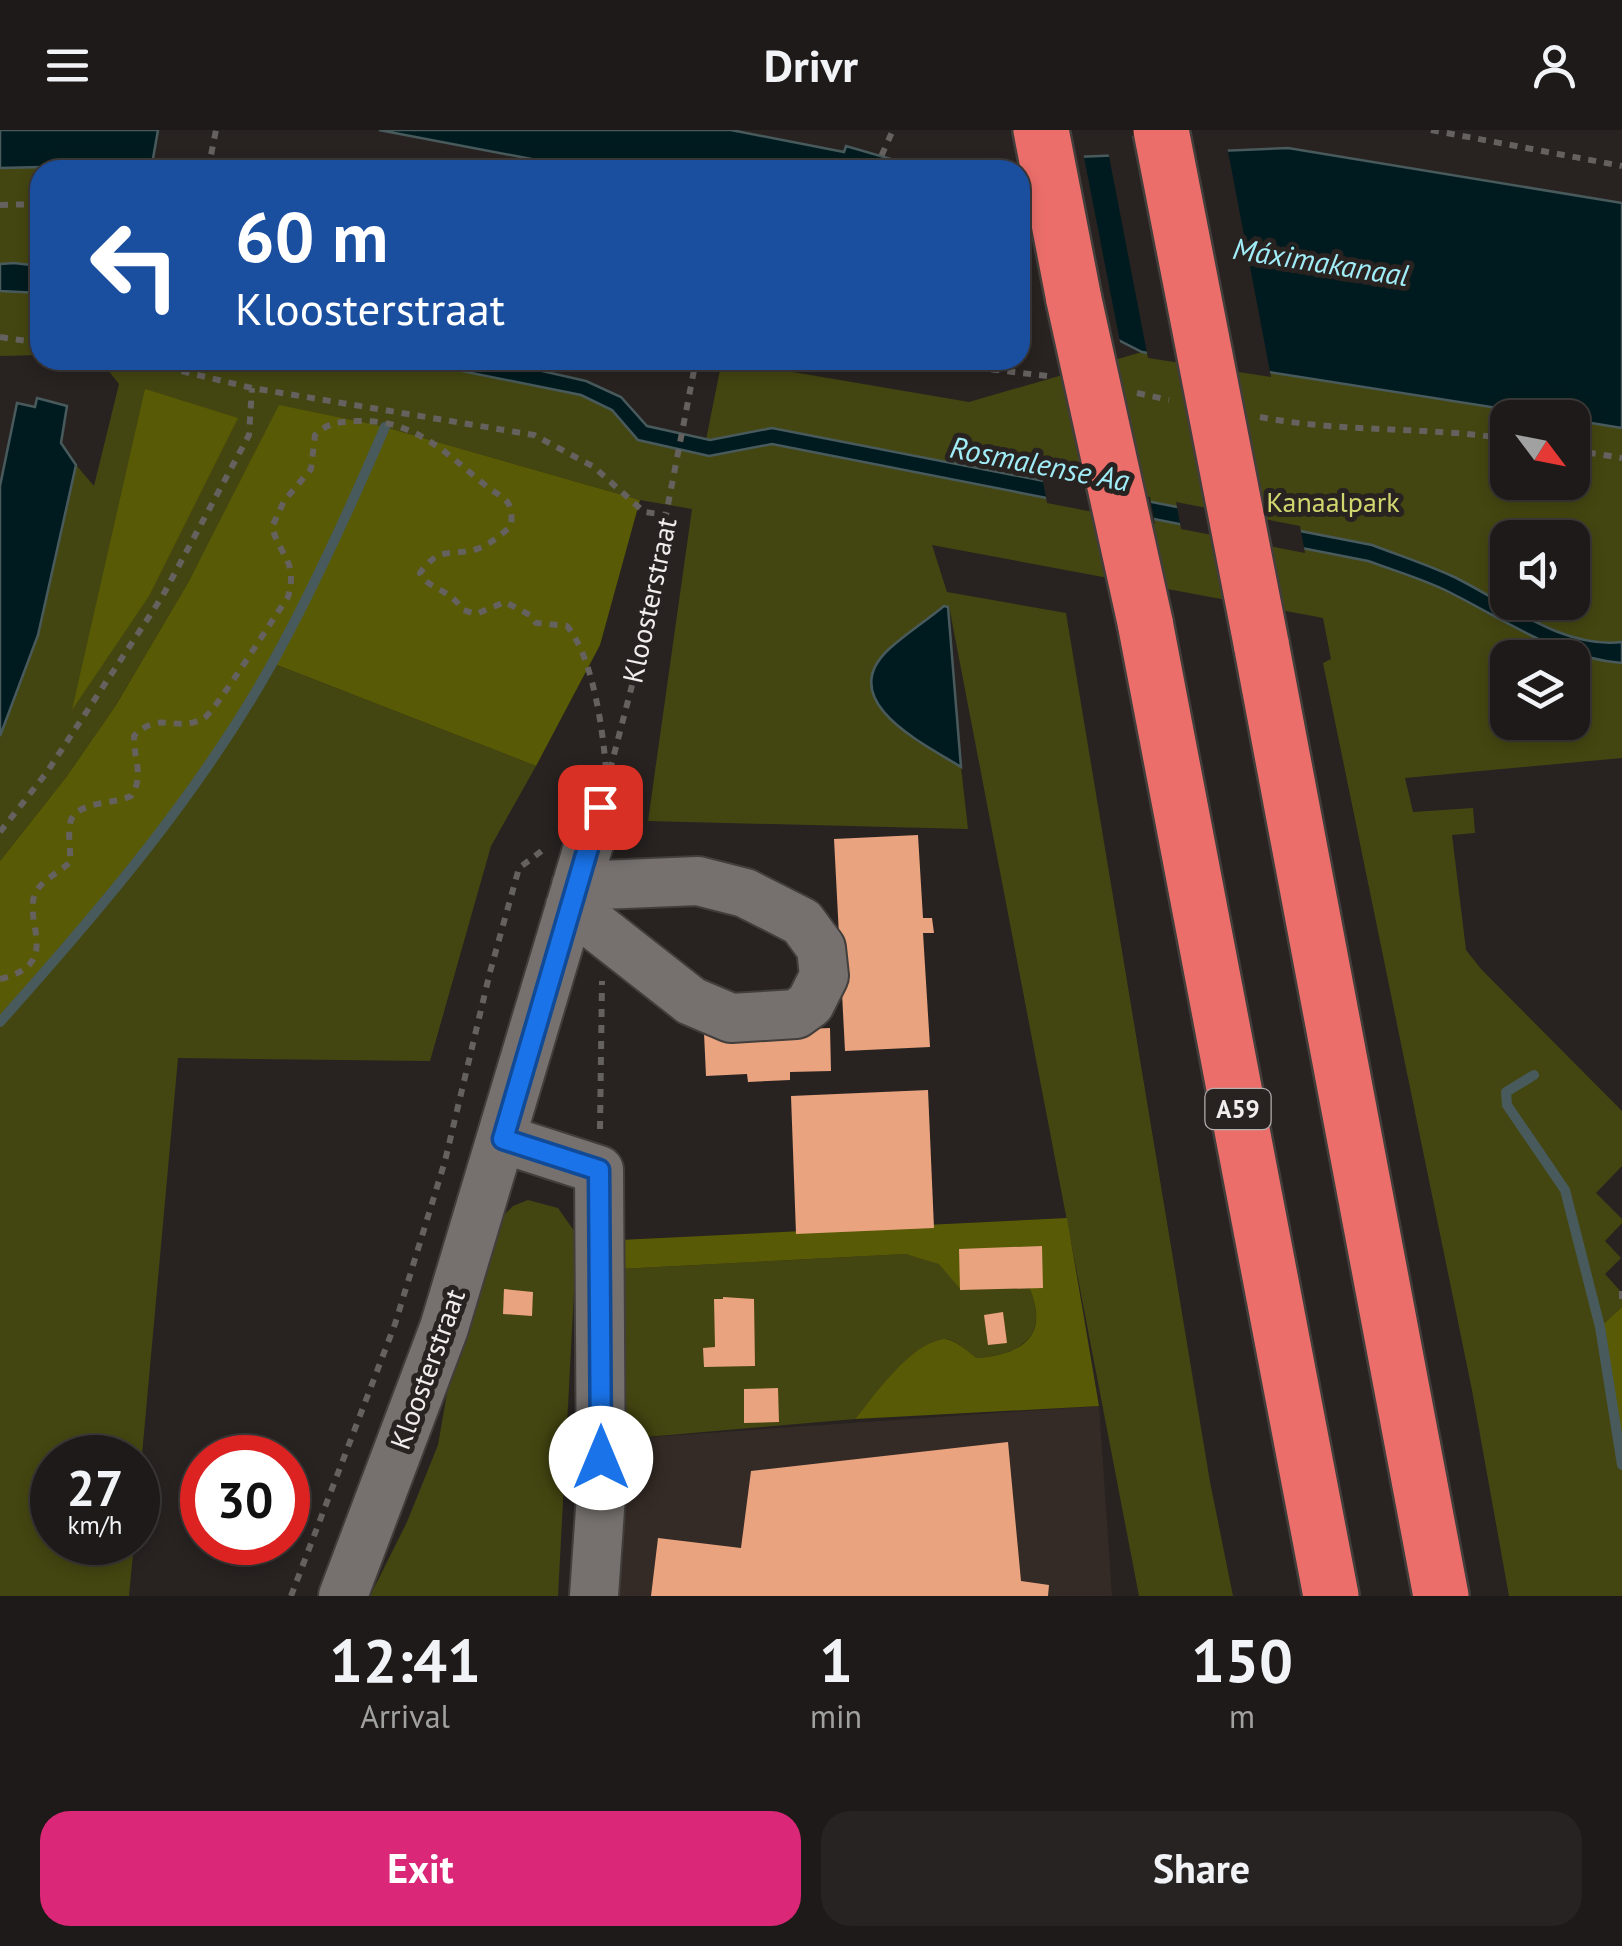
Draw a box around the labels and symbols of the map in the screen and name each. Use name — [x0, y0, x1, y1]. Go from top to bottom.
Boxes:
water label: Máximakanaal — [1230, 228, 1412, 294]
north arrow — [1490, 400, 1590, 500]
water label: Rosmalense Aa — [947, 427, 1133, 500]
park label: Kanaalpark — [1266, 483, 1400, 520]
street label: Kloosterstraat — [613, 513, 685, 686]
pin — [558, 765, 643, 850]
road number: A59 — [1206, 1089, 1270, 1129]
street label: Kloosterstraat — [381, 1283, 473, 1454]
position arrow — [549, 1406, 653, 1510]
speed limit sign: 30 — [180, 1435, 310, 1565]

